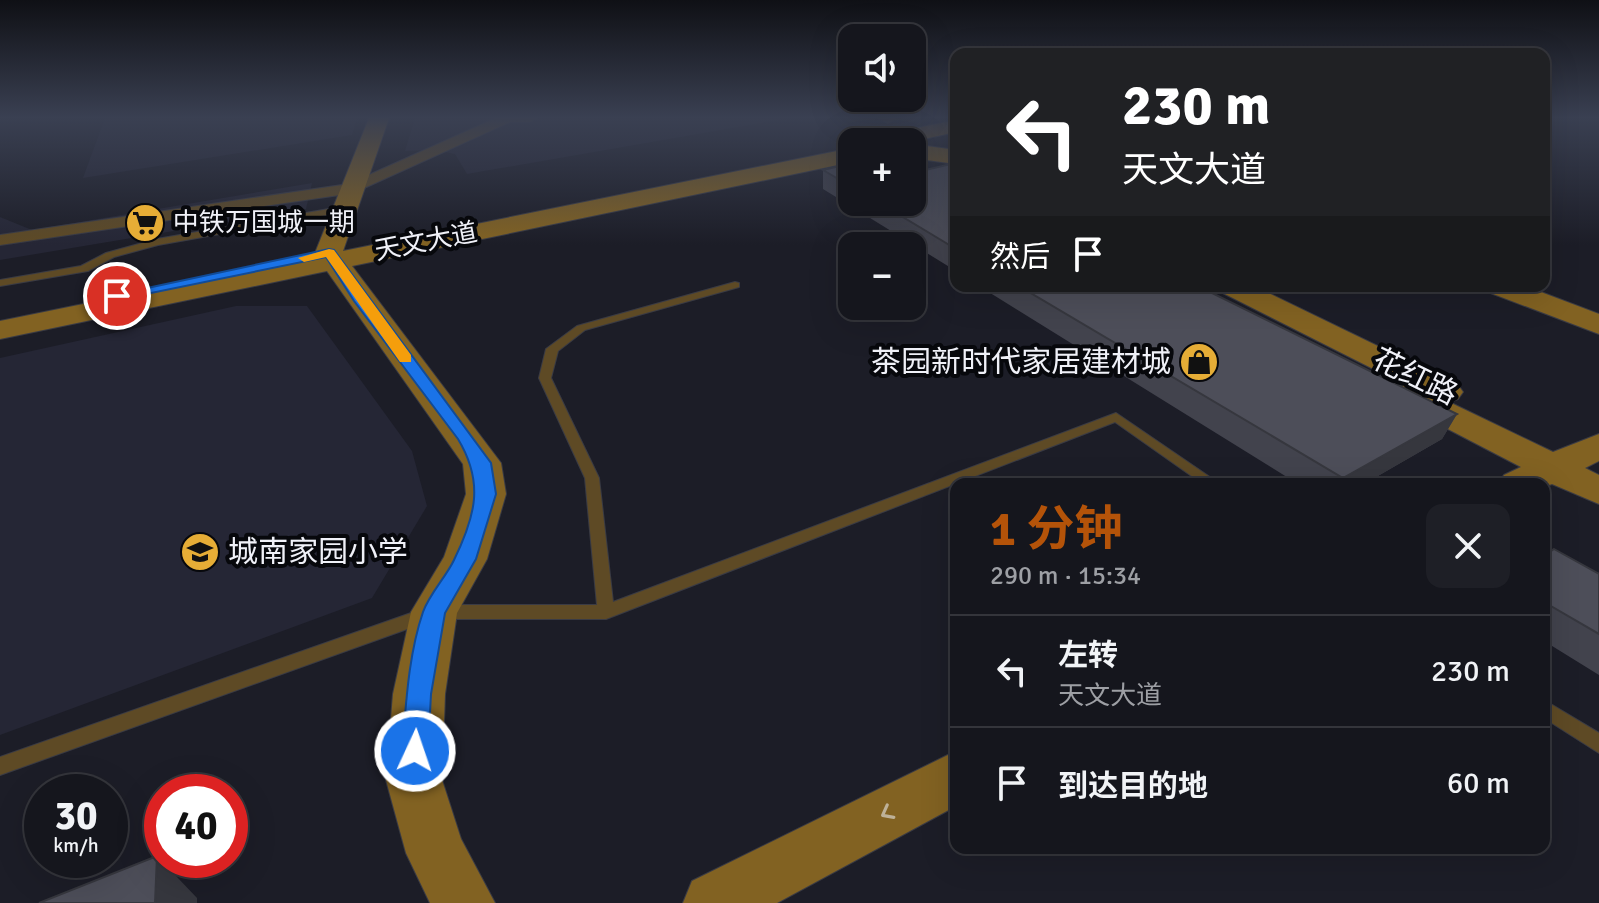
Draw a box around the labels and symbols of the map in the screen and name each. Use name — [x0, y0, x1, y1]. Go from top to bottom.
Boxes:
supermarket icon: 中铁万国城一期 — [124, 202, 166, 244]
place label: 中铁万国城一期 — [173, 207, 355, 239]
street label: 天文大道 — [372, 216, 480, 268]
pin — [83, 262, 151, 330]
shop icon: 茶园新时代家居建材城 — [1178, 341, 1220, 383]
street label: 花红路 — [1366, 341, 1464, 413]
place label: 茶园新时代家居建材城 — [871, 344, 1171, 381]
school or university icon: 城南家园小学 — [179, 531, 221, 573]
place label: 城南家园小学 — [228, 534, 408, 571]
position arrow — [373, 709, 457, 793]
speed limit sign: 40 — [144, 774, 248, 878]
one-way arrow — [880, 803, 895, 818]

